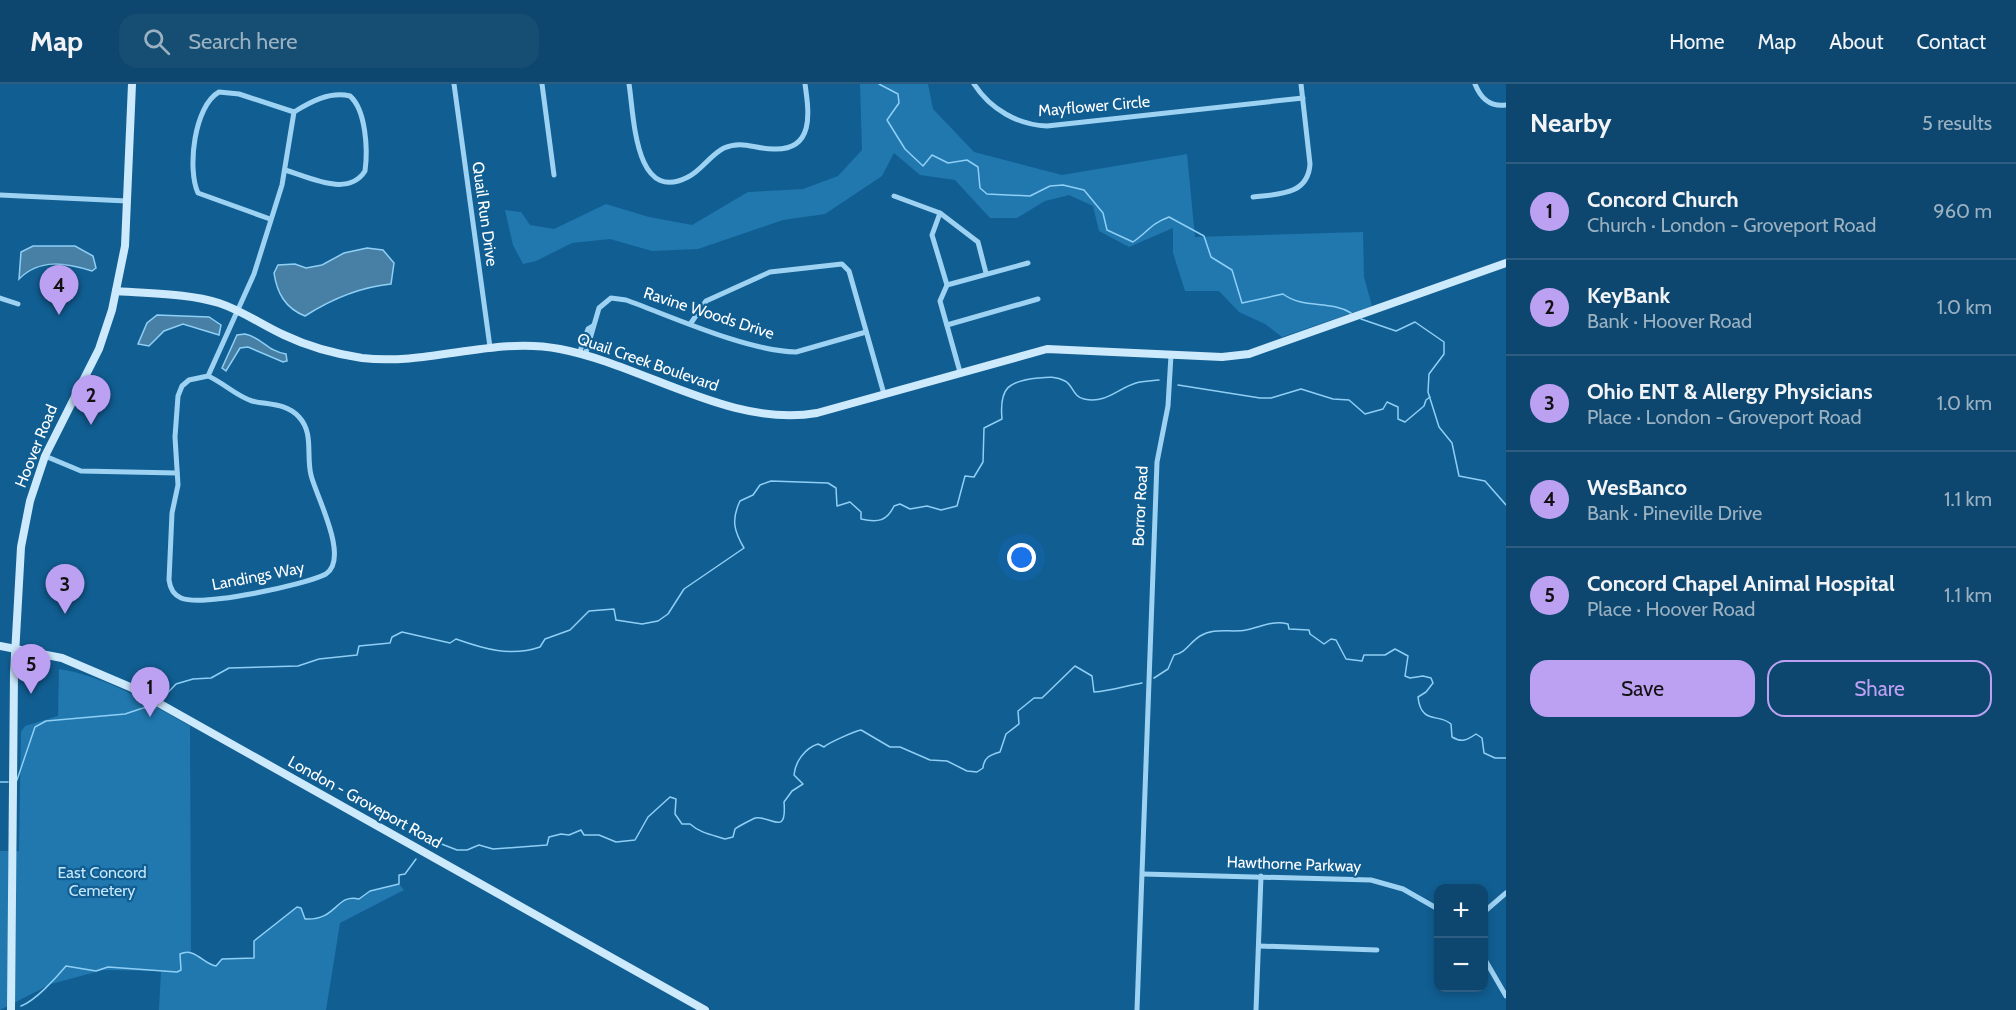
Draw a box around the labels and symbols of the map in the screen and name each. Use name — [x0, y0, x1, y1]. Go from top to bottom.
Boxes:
street label: Mayflower Circle — [1037, 92, 1151, 120]
street label: Quail Run Drive — [468, 161, 502, 267]
pin: 4 — [40, 266, 78, 315]
street label: Ravine Woods Drive — [641, 283, 777, 343]
street label: Quail Creek Boulevard — [575, 329, 721, 395]
pin: 2 — [72, 376, 110, 425]
street label: Hoover Road — [11, 402, 61, 490]
street label: Borror Road — [1128, 465, 1152, 547]
your location — [1007, 543, 1036, 572]
street label: Landings Way — [210, 558, 306, 594]
pin: 3 — [46, 564, 84, 614]
pin: 5 — [12, 644, 51, 694]
pin: 1 — [130, 668, 170, 717]
street label: London - Groveport Road — [285, 752, 445, 852]
street label: Hawthorne Parkway — [1226, 852, 1362, 876]
park label: East Concord Cemetery — [57, 863, 147, 900]

